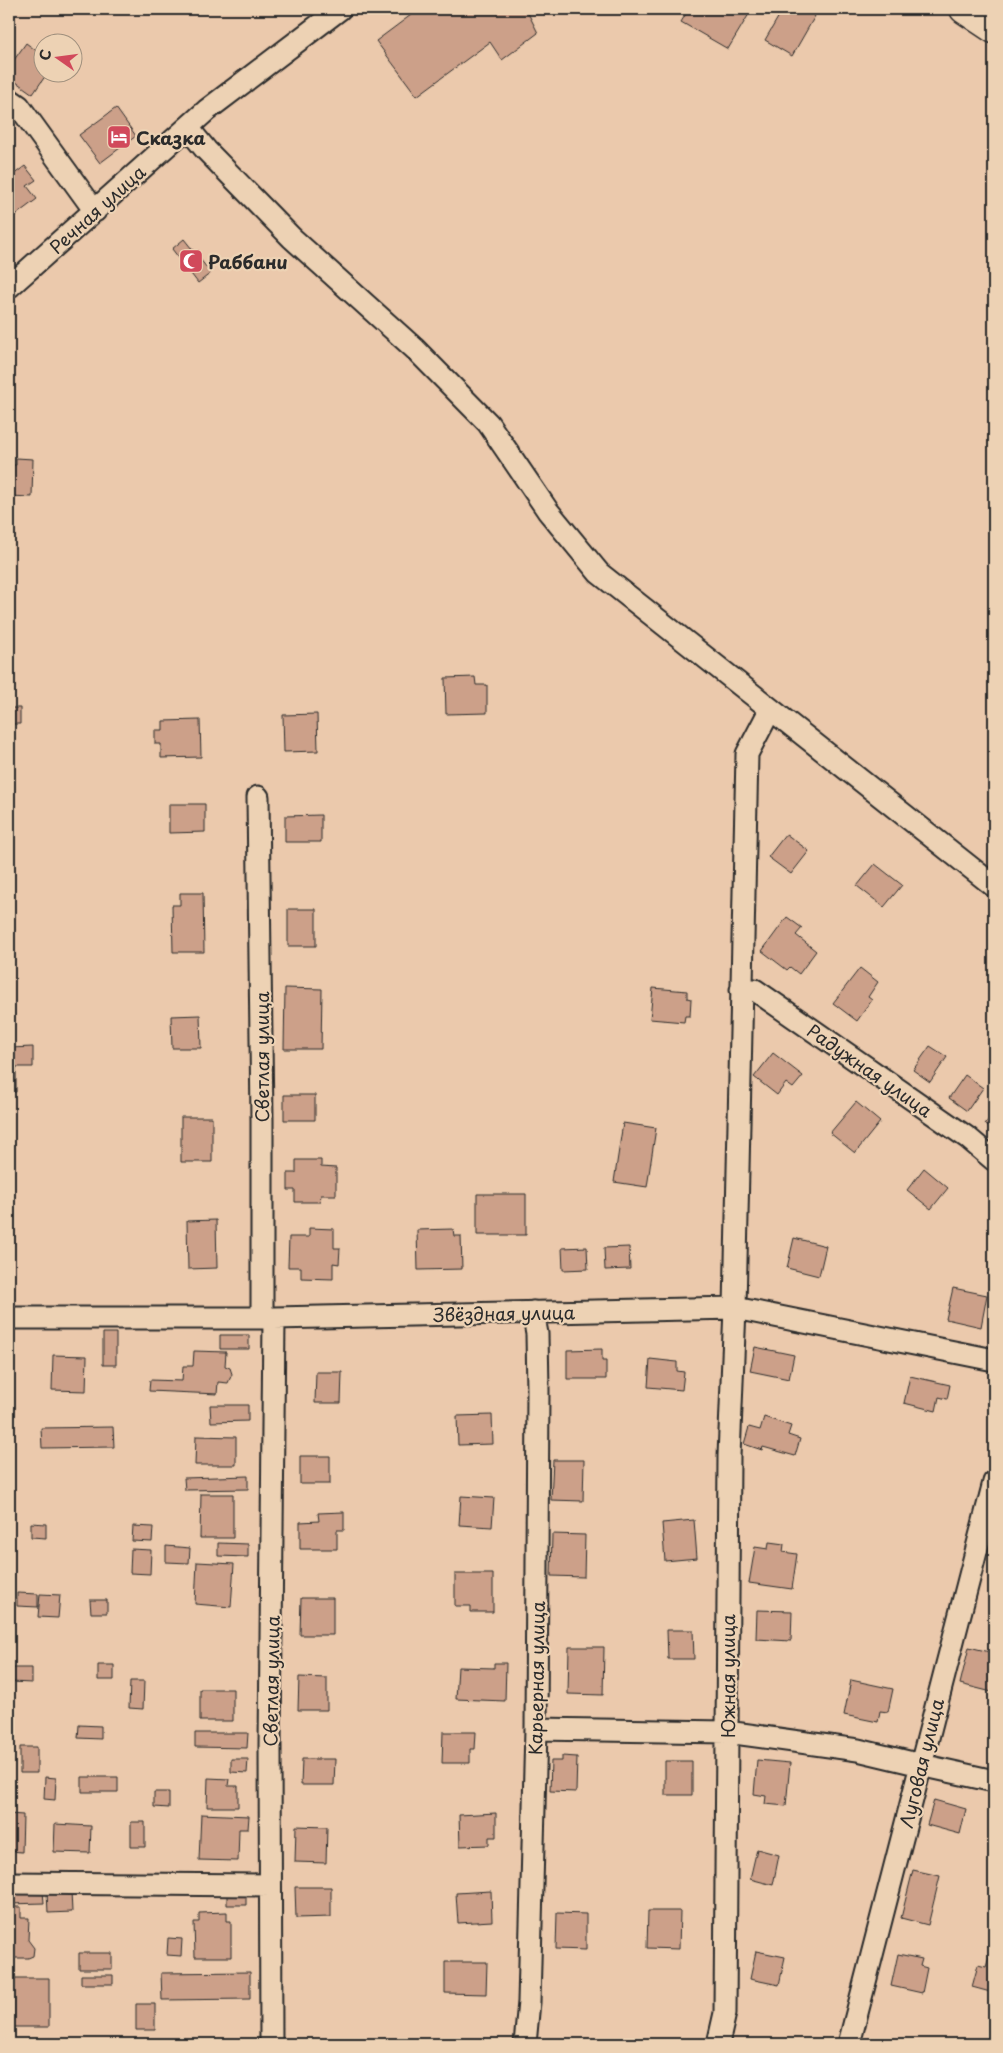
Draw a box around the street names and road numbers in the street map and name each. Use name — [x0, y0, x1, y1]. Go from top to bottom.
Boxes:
street label: Речная улица — [43, 158, 152, 260]
street label: Светлая улица — [248, 991, 275, 1123]
street label: Радужная улица — [802, 1017, 939, 1124]
street label: Звёздная улица — [433, 1298, 576, 1328]
street label: Карьерная улица — [521, 1600, 551, 1755]
street label: Южная улица — [714, 1613, 741, 1738]
street label: Светлая улица — [256, 1614, 286, 1747]
street label: Луговая улица — [892, 1695, 950, 1830]

